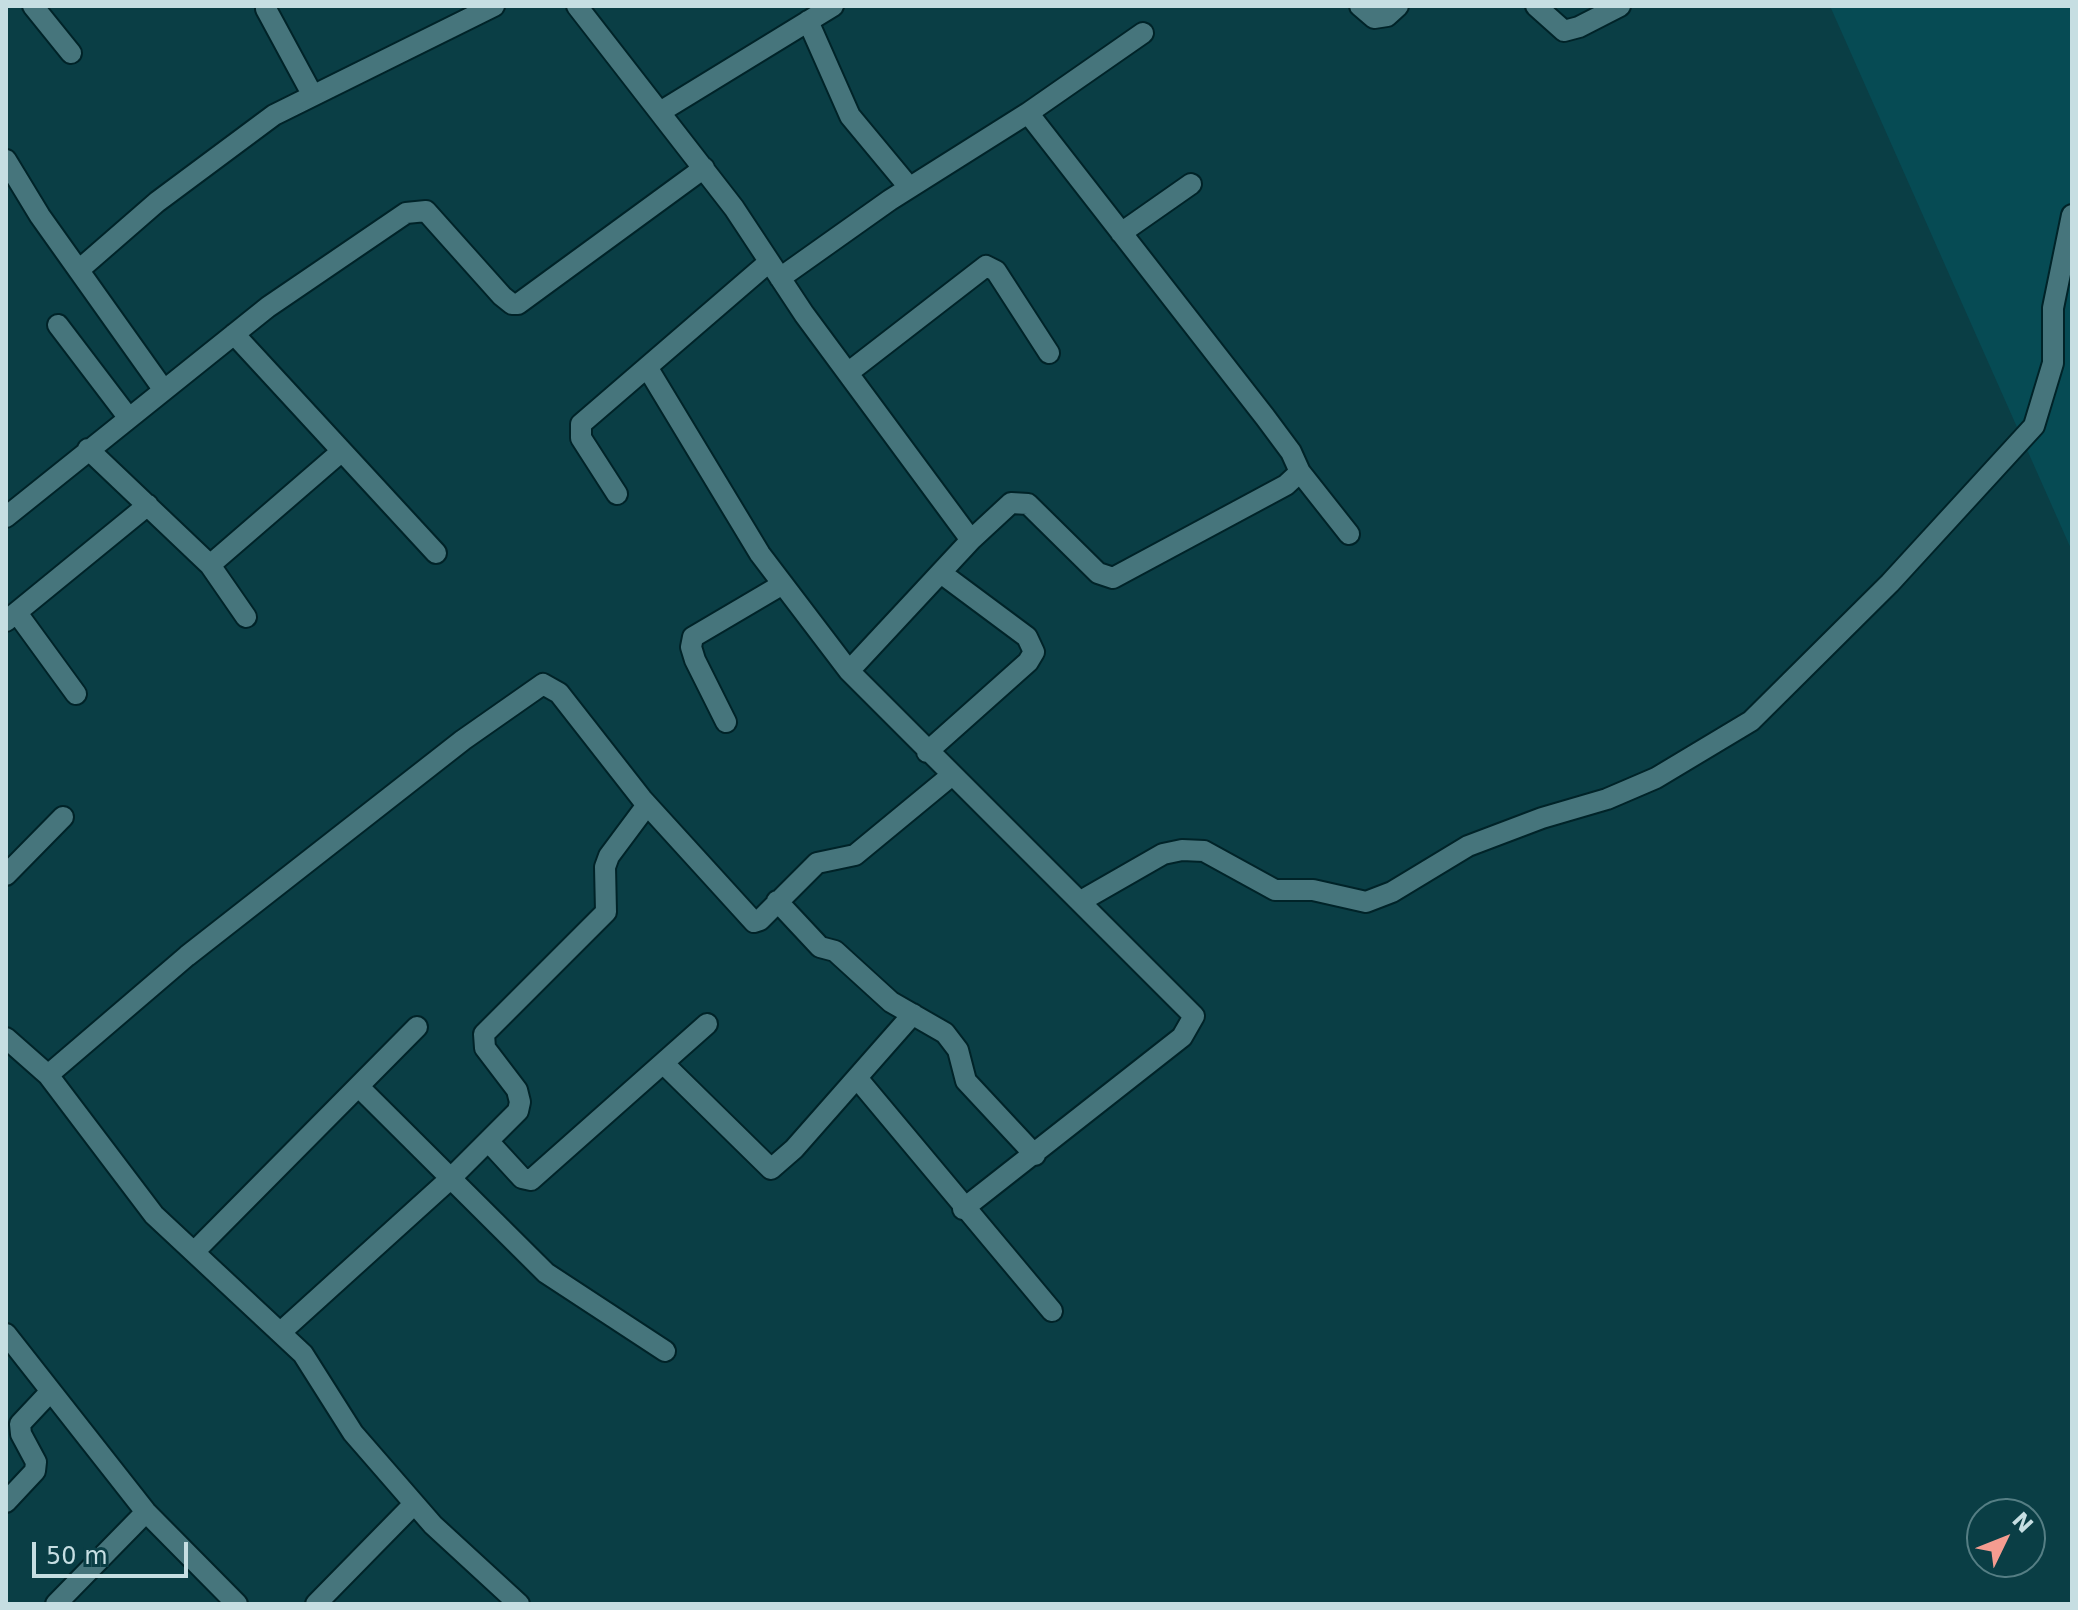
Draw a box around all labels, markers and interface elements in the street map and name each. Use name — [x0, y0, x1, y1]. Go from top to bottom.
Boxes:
north arrow — [1966, 1498, 2046, 1578]
text: N — [2007, 1507, 2038, 1538]
scale bar — [36, 1526, 192, 1576]
text: 50 m — [46, 1542, 108, 1570]

